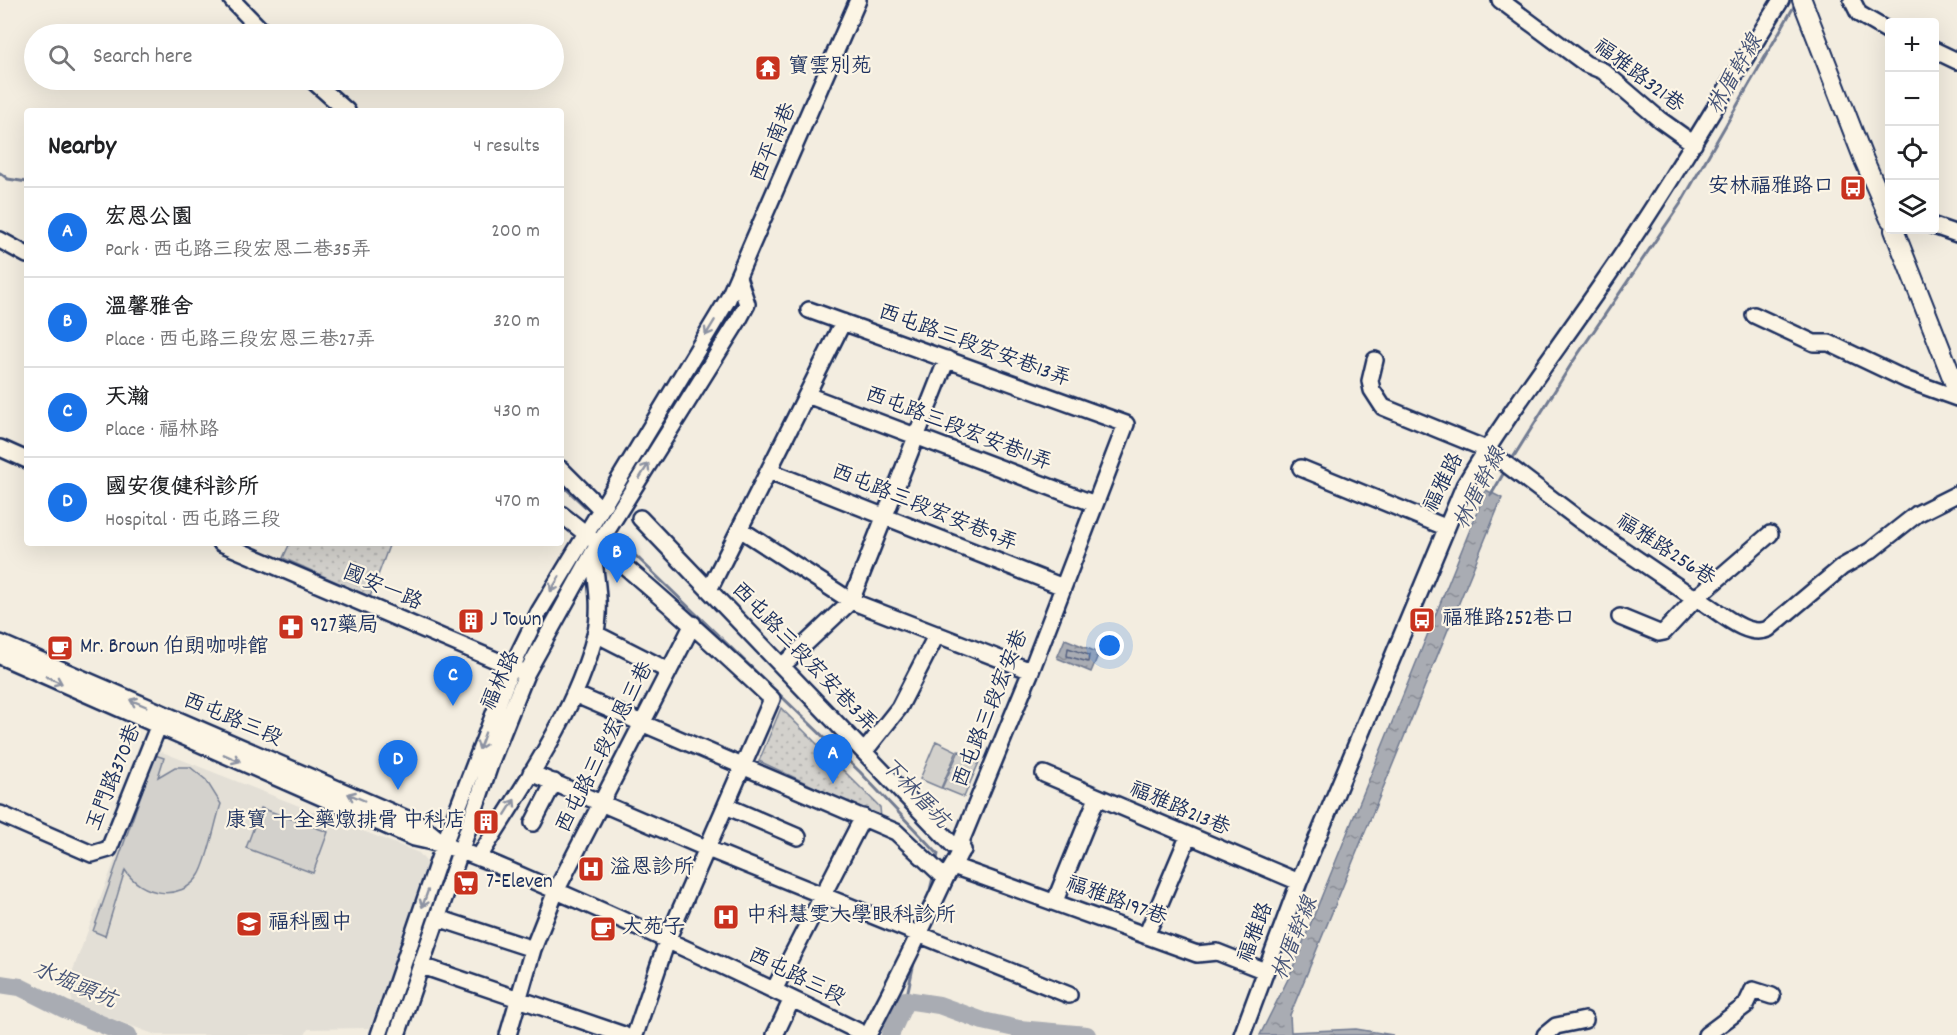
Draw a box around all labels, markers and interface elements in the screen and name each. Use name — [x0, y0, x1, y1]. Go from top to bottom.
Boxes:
map controls — [1885, 18, 1939, 234]
button: + — [1885, 18, 1939, 72]
search box — [24, 24, 564, 90]
water label: 林厝幹線 — [1701, 28, 1772, 121]
street label: 福雅路321巷 — [1586, 33, 1690, 121]
icon: search — [45, 41, 78, 74]
text: Search here — [93, 42, 192, 73]
temple icon: 寶雲別苑 — [753, 53, 783, 83]
place label: 寶雲別苑 — [788, 53, 872, 83]
button: − — [1885, 72, 1939, 126]
street label: 西平南巷 — [745, 98, 805, 188]
button: locate — [1885, 126, 1939, 180]
text: Nearby — [48, 129, 116, 166]
text: 4 results — [473, 133, 540, 161]
place label: 安林福雅路口 — [1708, 173, 1834, 203]
bus stop icon: 安林福雅路口 — [1838, 173, 1868, 203]
button: layers — [1885, 180, 1939, 234]
text: 宏恩公園 — [105, 203, 193, 234]
text: A — [62, 218, 73, 246]
text: 200 m — [491, 218, 540, 246]
text: Park · 西屯路三段宏恩二巷35弄 — [105, 237, 371, 265]
text: 溫馨雅舍 — [105, 293, 193, 324]
street label: 西屯路三段宏安巷13弄 — [874, 298, 1074, 396]
text: B — [63, 308, 72, 336]
text: 320 m — [493, 308, 540, 336]
one-way arrow — [704, 319, 716, 336]
text: Place · 西屯路三段宏恩三巷27弄 — [105, 327, 375, 355]
street label: 西屯路三段宏安巷11弄 — [860, 380, 1056, 480]
text: 天瀚 — [105, 383, 149, 414]
text: C — [63, 398, 72, 426]
text: 430 m — [494, 398, 540, 426]
text: Place · 福林路 — [105, 417, 219, 445]
water label: 林厝幹線 — [1447, 442, 1515, 535]
street label: 福雅路 — [1417, 448, 1473, 518]
street label: 西屯路三段宏安巷9弄 — [826, 458, 1022, 560]
one-way arrow — [638, 463, 650, 480]
text: 國安復健科診所 — [105, 473, 259, 504]
text: D — [62, 488, 73, 516]
text: 470 m — [495, 488, 540, 516]
text: Hospital · 西屯路三段 — [105, 507, 281, 535]
street label: 福雅路256巷 — [1609, 508, 1721, 594]
pin: B — [598, 534, 636, 583]
street label: 國安一路 — [337, 559, 427, 619]
one-way arrow — [549, 575, 561, 592]
street label: 西屯路三段宏安巷3弄 — [723, 576, 883, 740]
bus stop icon: 福雅路252巷口 — [1407, 605, 1437, 635]
place label: 福雅路252巷口 — [1442, 605, 1575, 635]
building icon: J Town — [456, 606, 486, 636]
place label: J Town — [490, 606, 542, 636]
pharmacy icon: 927藥局 — [276, 612, 306, 642]
place label: 927藥局 — [310, 612, 379, 642]
street label: 西屯路三段宏安巷 — [947, 625, 1037, 793]
your location — [1095, 631, 1124, 660]
cafe icon: Mr. Brown 伯朗咖啡館 — [45, 633, 75, 663]
place label: Mr. Brown 伯朗咖啡館 — [80, 633, 269, 663]
street label: 福林路 — [475, 646, 529, 716]
pin: C — [434, 656, 472, 706]
street label: 西屯路三段宏恩三巷 — [550, 657, 662, 839]
one-way arrow — [44, 675, 62, 686]
street label: 西屯路三段 — [178, 687, 286, 755]
one-way arrow — [130, 697, 148, 708]
street label: 玉門路370巷 — [80, 720, 150, 836]
one-way arrow — [476, 731, 487, 750]
pin: A — [814, 734, 852, 784]
pin: D — [378, 740, 418, 790]
water label: 下林厝坑 — [872, 752, 957, 838]
one-way arrow — [223, 753, 241, 765]
street label: 福雅路213巷 — [1124, 775, 1234, 845]
one-way arrow — [347, 791, 365, 802]
one-way arrow — [505, 799, 517, 816]
place label: 康寶 十全藥燉排骨 中科店 — [225, 807, 466, 837]
building icon: 康寶 十全藥燉排骨 中科店 — [471, 807, 501, 837]
hospital icon: 溢恩診所 — [576, 854, 606, 884]
place label: 溢恩診所 — [610, 854, 694, 884]
supermarket icon: 7-Eleven — [451, 868, 481, 898]
place label: 7-Eleven — [486, 868, 553, 898]
street label: 福雅路197巷 — [1061, 870, 1171, 934]
one-way arrow — [419, 889, 430, 908]
water label: 林厝幹線 — [1265, 891, 1327, 986]
street label: 福雅路 — [1232, 898, 1282, 968]
hospital icon: 中科慧雯大學眼科診所 — [711, 902, 741, 932]
place label: 中科慧雯大學眼科診所 — [746, 902, 956, 932]
school or university icon: 福科國中 — [234, 909, 264, 939]
place label: 福科國中 — [268, 909, 352, 939]
cafe icon: 大苑子 — [588, 914, 618, 944]
place label: 大苑子 — [622, 914, 685, 944]
street label: 西屯路三段 — [742, 942, 850, 1014]
water label: 水堀頭坑 — [27, 955, 122, 1018]

